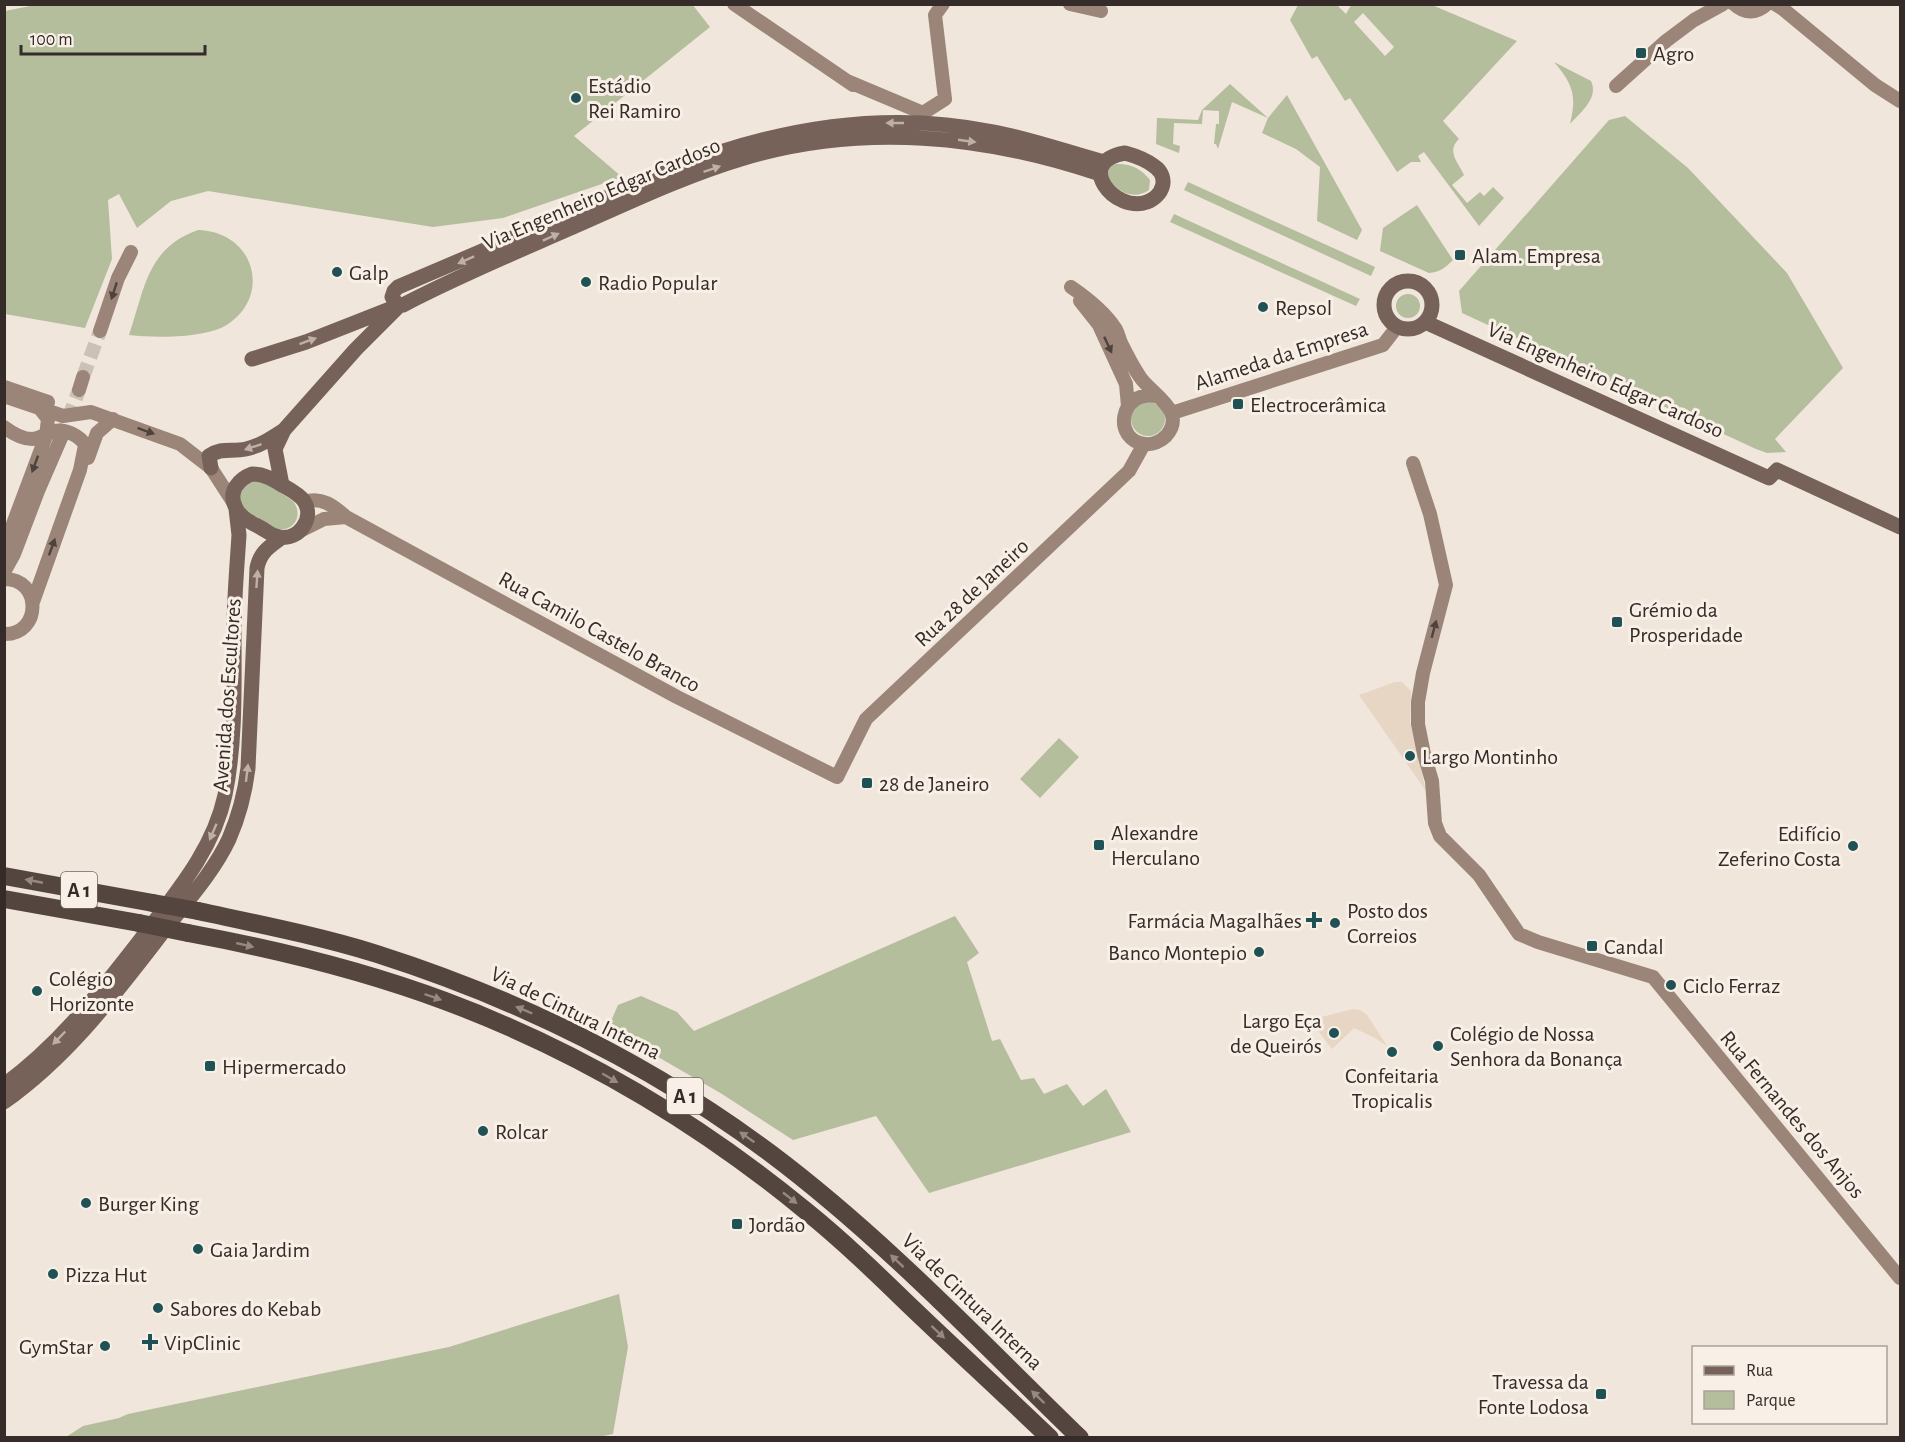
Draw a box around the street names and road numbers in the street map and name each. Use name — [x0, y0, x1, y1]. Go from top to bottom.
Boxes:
street label: Via Engenheiro Edgar Cardoso — [479, 134, 724, 254]
street label: Alameda da Empresa — [1192, 318, 1371, 394]
street label: Via Engenheiro Edgar Cardoso — [1484, 318, 1727, 442]
street label: Rua 28 de Janeiro — [910, 535, 1033, 651]
street label: Rua Camilo Castelo Branco — [495, 567, 704, 696]
street label: Avenida dos Escultores — [209, 598, 245, 793]
road number: A 1 — [61, 872, 97, 908]
street label: Via de Cintura Interna — [487, 962, 664, 1064]
street label: Rua Fernandes dos Anjos — [1716, 1027, 1869, 1203]
road number: A 1 — [667, 1078, 703, 1114]
street label: Via de Cintura Interna — [898, 1229, 1047, 1374]

